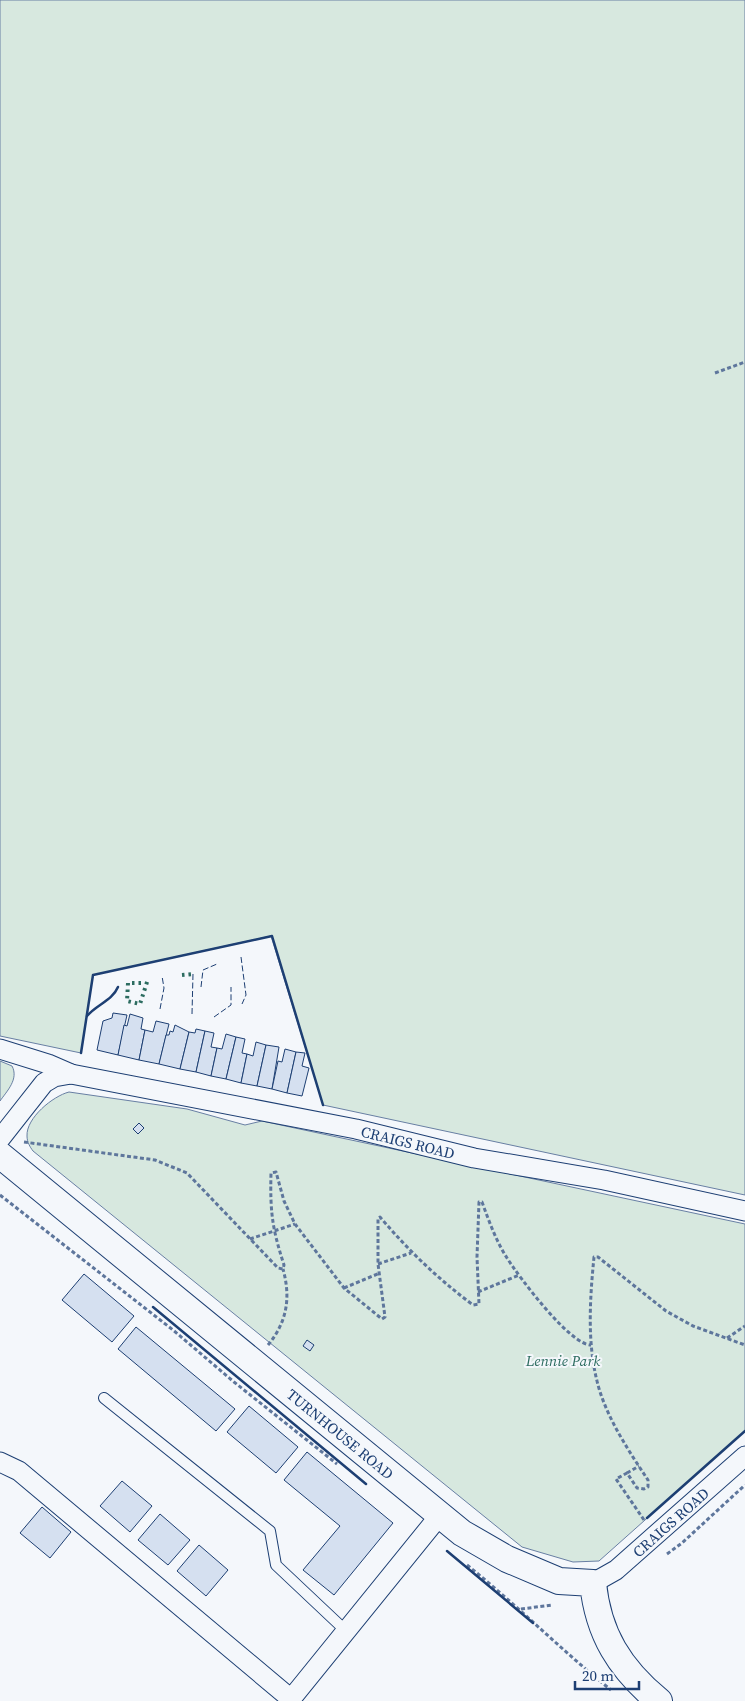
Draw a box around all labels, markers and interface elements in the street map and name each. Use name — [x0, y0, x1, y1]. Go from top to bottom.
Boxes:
street label: CRAIGS ROAD — [359, 1120, 457, 1163]
park label: Lennie Park — [525, 1350, 601, 1371]
street label: TURNHOUSE ROAD — [283, 1384, 399, 1484]
street label: CRAIGS ROAD — [628, 1482, 713, 1562]
scale bar — [575, 1658, 639, 1690]
text: 20 m — [582, 1665, 614, 1686]

